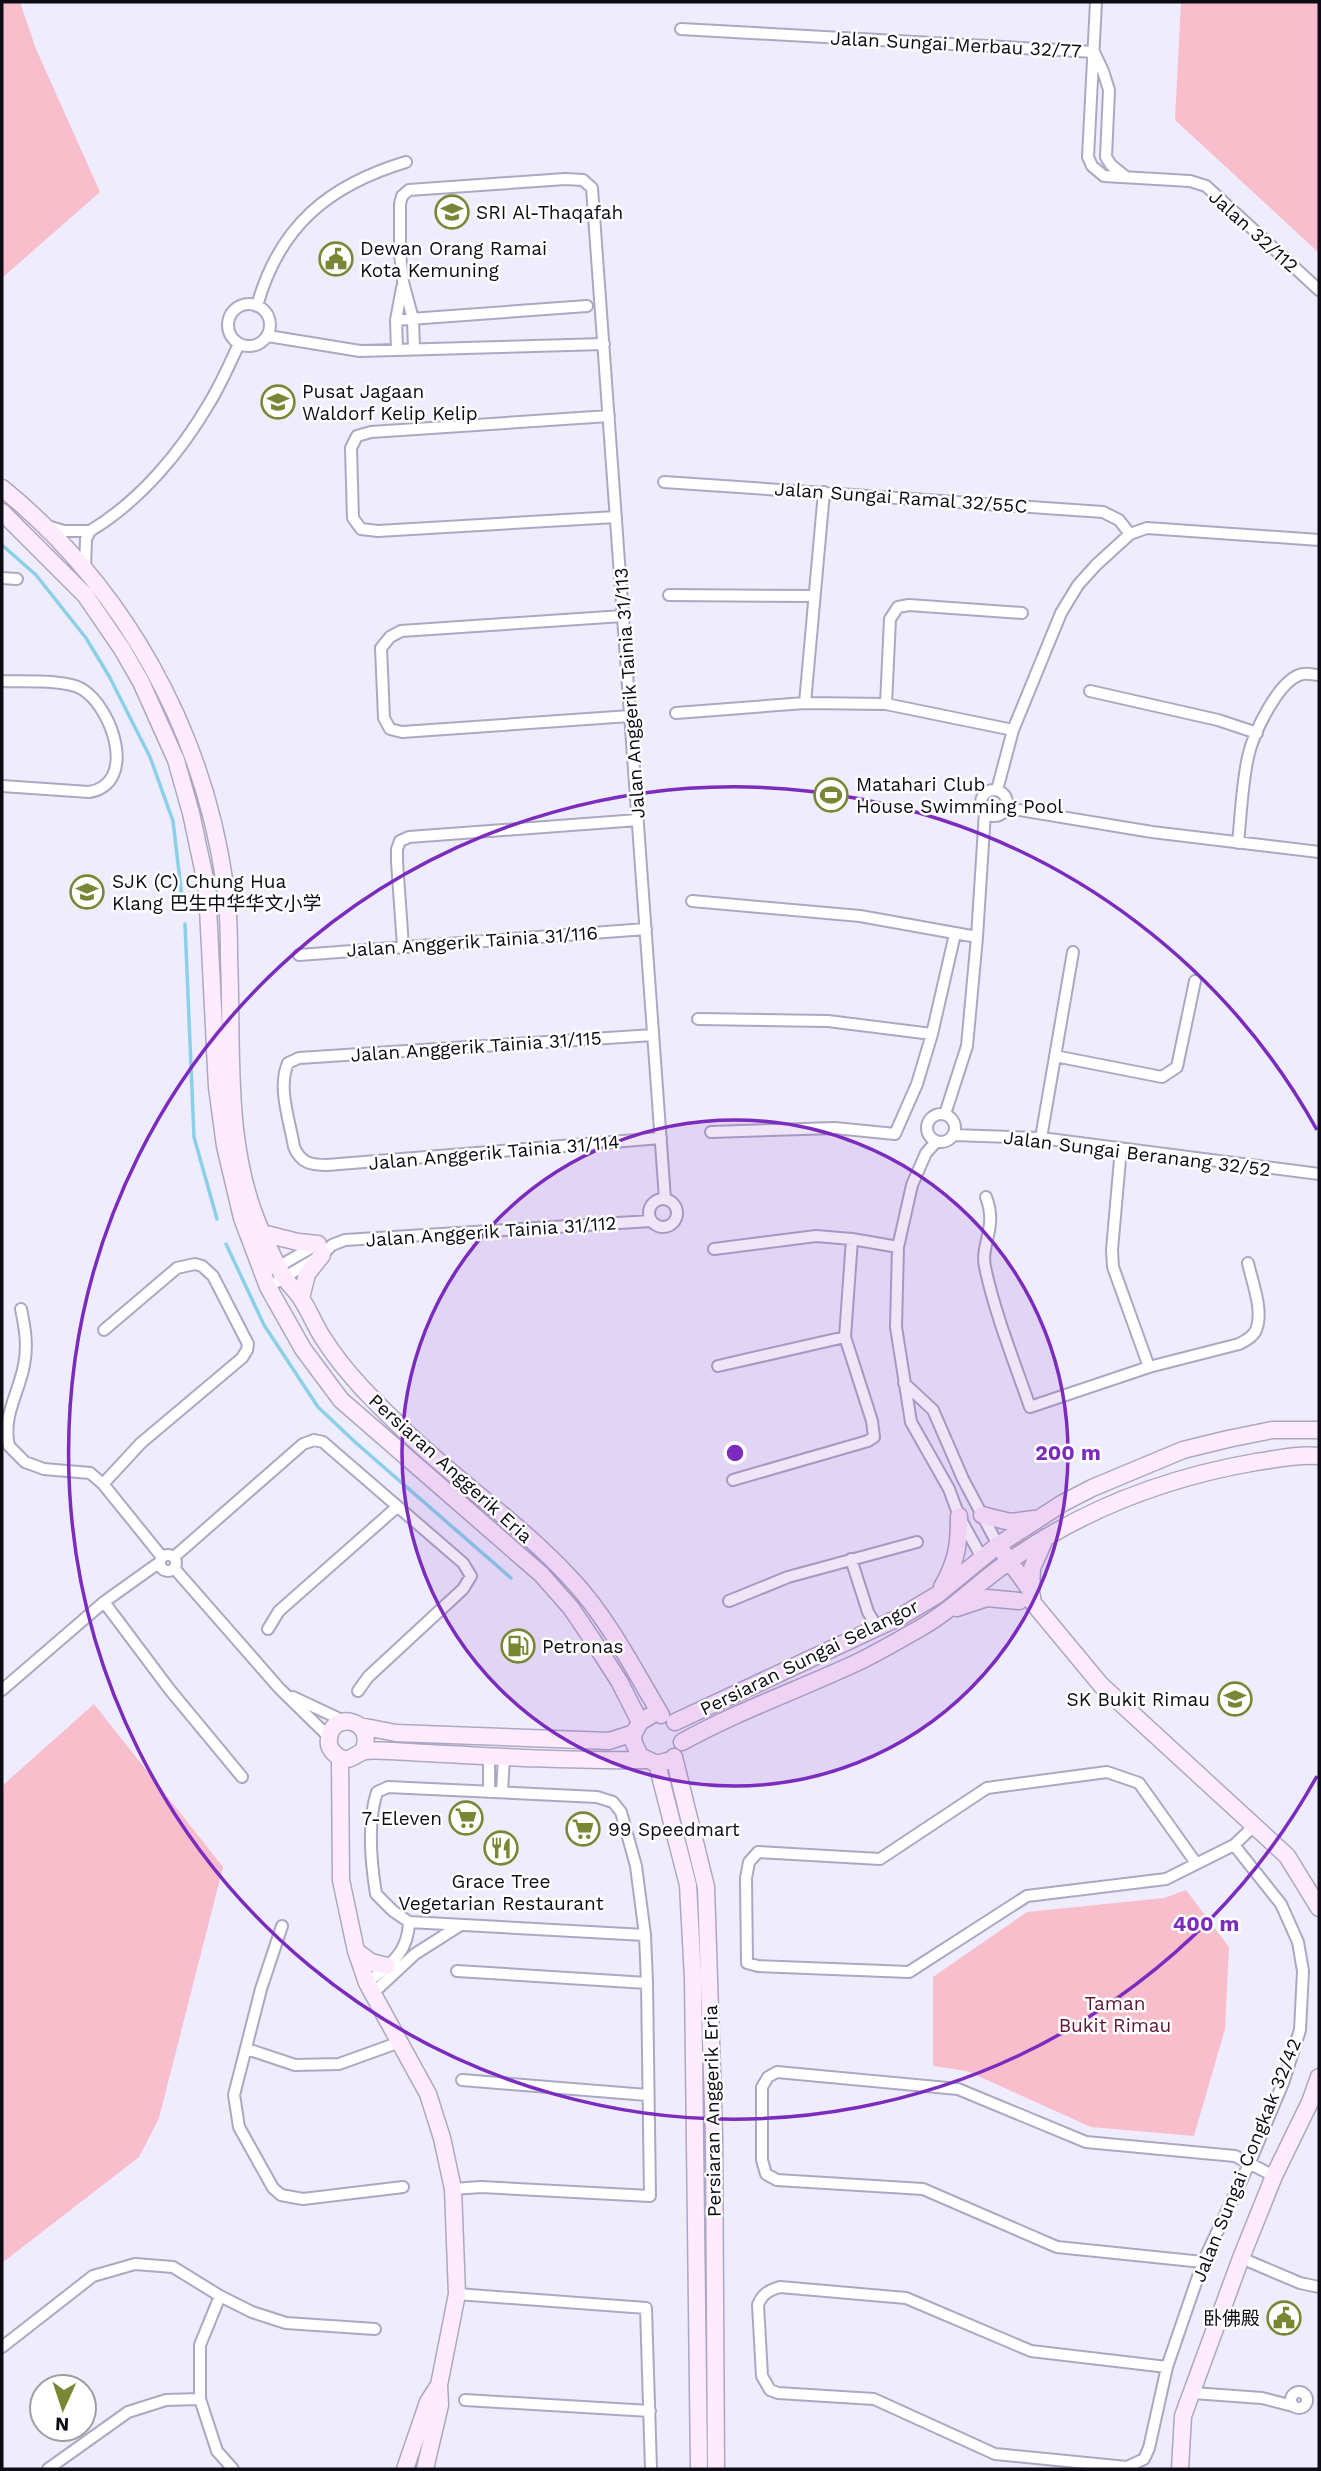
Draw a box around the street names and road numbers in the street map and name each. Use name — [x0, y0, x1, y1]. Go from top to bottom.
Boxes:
street label: Jalan Sungai Merbau 32/77 — [830, 26, 1082, 63]
street label: Jalan 32/112 — [1204, 185, 1303, 278]
street label: Jalan Sungai Ramal 32/55C — [774, 477, 1028, 518]
street label: Jalan Anggerik Tainia 31/113 — [609, 567, 650, 819]
street label: Jalan Anggerik Tainia 31/116 — [346, 921, 599, 962]
street label: Jalan Anggerik Tainia 31/115 — [350, 1026, 602, 1067]
street label: Jalan Sungai Beranang 32/52 — [1002, 1126, 1272, 1181]
street label: Jalan Anggerik Tainia 31/114 — [368, 1130, 621, 1175]
street label: Jalan Anggerik Tainia 31/112 — [365, 1211, 617, 1252]
street label: Persiaran Anggerik Eria — [364, 1389, 537, 1548]
street label: Persiaran Sungai Selangor — [696, 1594, 923, 1721]
street label: Persiaran Anggerik Eria — [699, 2005, 726, 2217]
street label: Jalan Sungai Congkak 32/42 — [1187, 2035, 1306, 2285]

